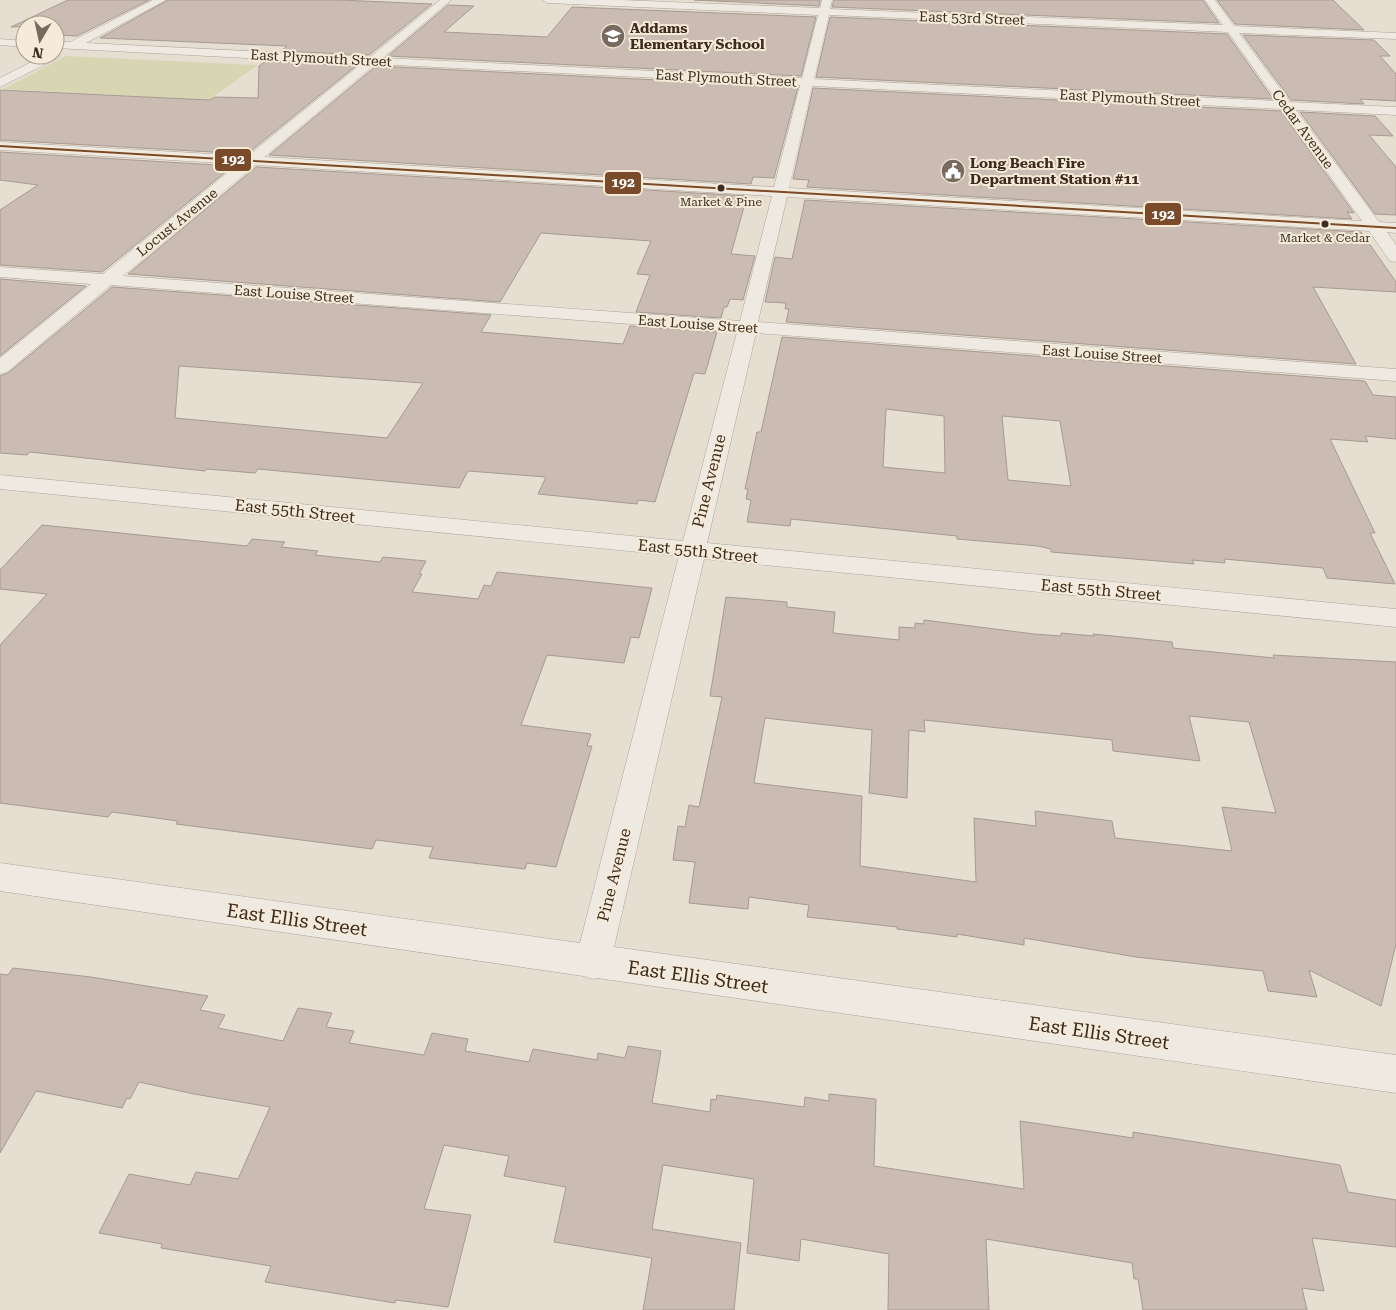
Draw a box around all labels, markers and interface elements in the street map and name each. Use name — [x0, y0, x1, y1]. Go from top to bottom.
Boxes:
street label: East 53rd Street — [919, 8, 1025, 28]
north arrow — [15, 15, 65, 65]
place label: Addams Elementary School — [630, 20, 765, 52]
school or university icon: Addams Elementary School — [600, 23, 626, 49]
text: N — [31, 44, 45, 62]
street label: East Plymouth Street — [250, 46, 392, 70]
street label: East Plymouth Street — [655, 66, 797, 90]
street label: East Plymouth Street — [1059, 86, 1201, 110]
street label: Cedar Avenue — [1269, 86, 1337, 172]
line badge: 192 — [214, 148, 252, 172]
text: 192 — [221, 151, 245, 167]
place label: Long Beach Fire Department Station #11 — [970, 155, 1139, 187]
public building icon: Long Beach Fire Department Station #11 — [940, 158, 966, 184]
line badge: 192 — [604, 171, 642, 195]
text: 192 — [611, 174, 635, 190]
marker: Market & Pine — [716, 183, 726, 193]
street label: Locust Avenue — [133, 184, 221, 260]
place label: Market & Pine — [680, 195, 762, 209]
line badge: 192 — [1144, 202, 1182, 226]
text: 192 — [1151, 206, 1175, 222]
marker: Market & Cedar — [1320, 219, 1330, 229]
place label: Market & Cedar — [1280, 231, 1370, 245]
street label: East Louise Street — [233, 282, 355, 306]
street label: East Louise Street — [637, 312, 759, 336]
street label: East Louise Street — [1041, 342, 1163, 366]
street label: Pine Avenue — [688, 432, 730, 530]
street label: East 55th Street — [234, 495, 356, 527]
street label: East 55th Street — [637, 535, 759, 567]
street label: East 55th Street — [1040, 575, 1162, 605]
street label: Pine Avenue — [593, 826, 635, 924]
street label: East Ellis Street — [225, 899, 369, 941]
street label: East Ellis Street — [626, 956, 770, 998]
street label: East Ellis Street — [1027, 1012, 1171, 1054]

